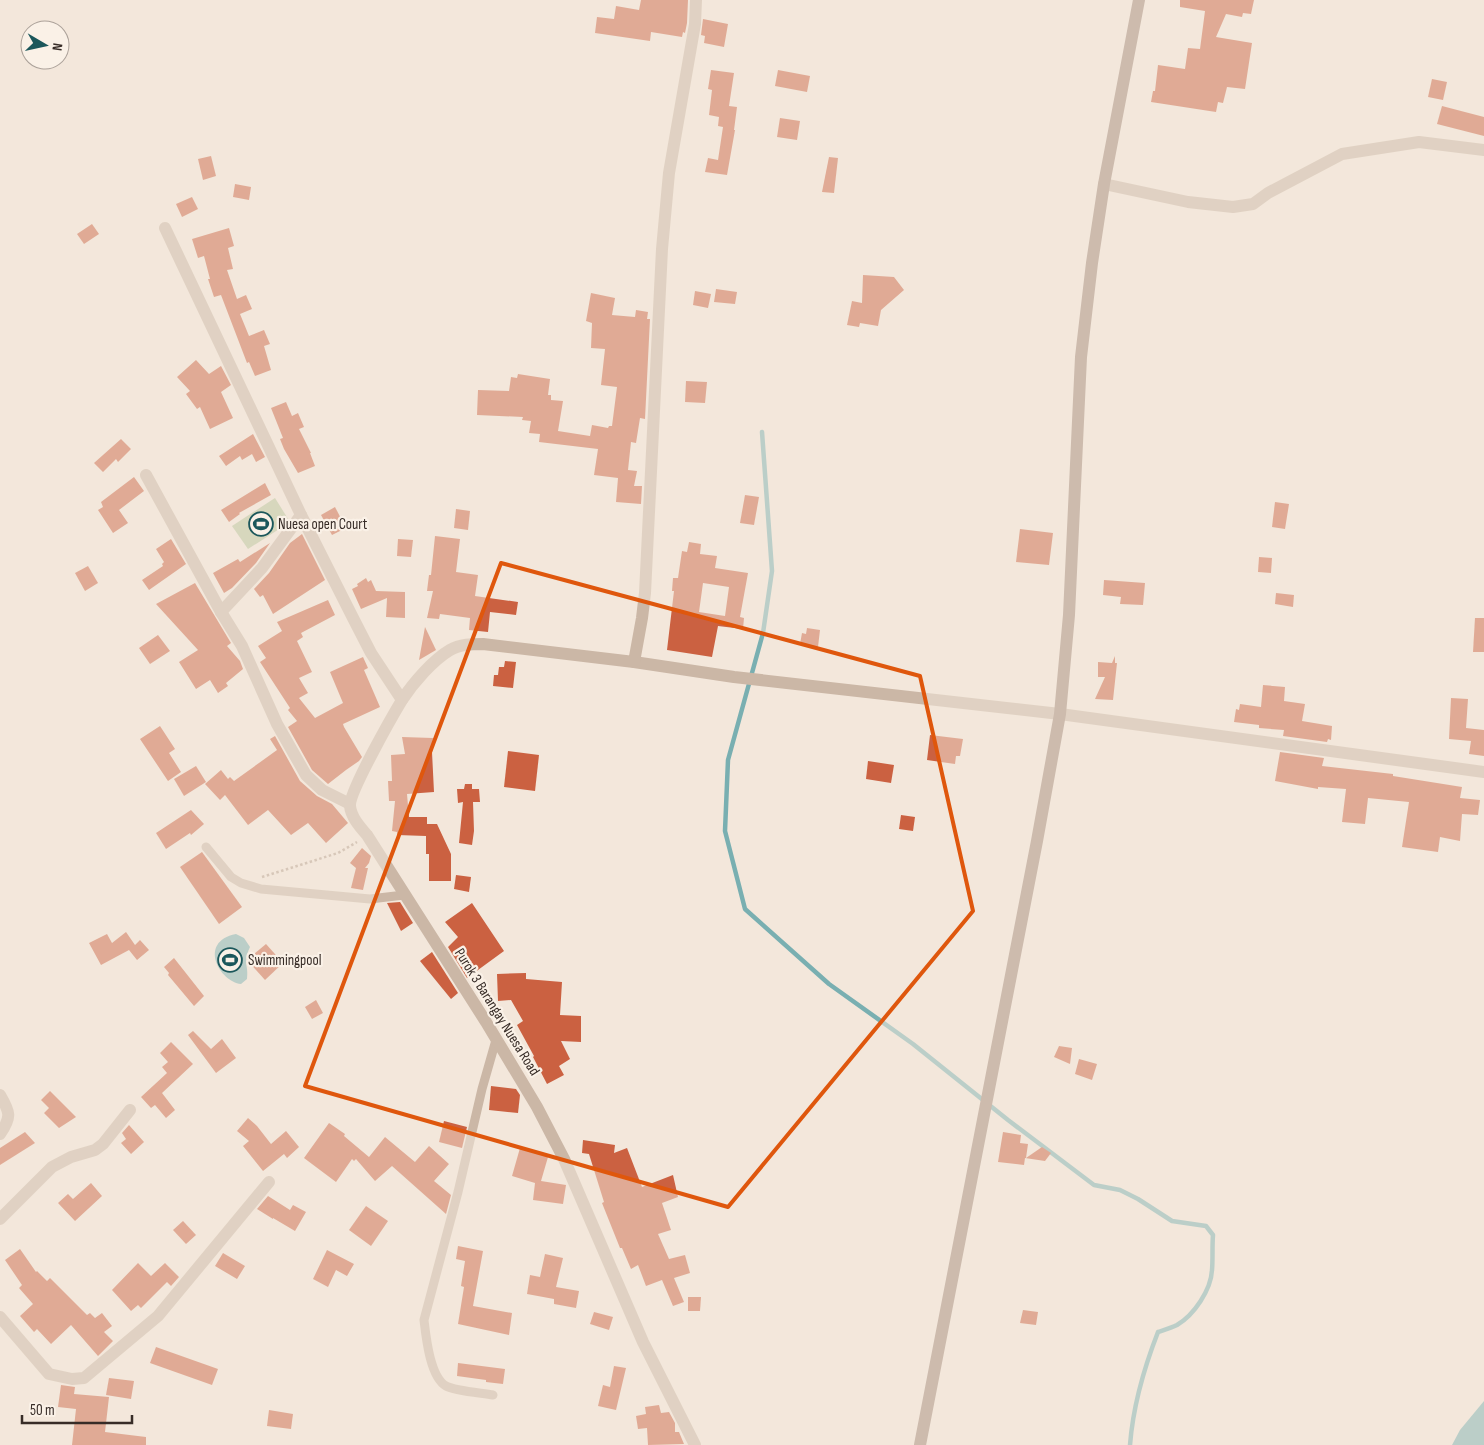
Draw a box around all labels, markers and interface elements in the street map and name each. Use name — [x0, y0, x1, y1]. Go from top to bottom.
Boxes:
north arrow — [20, 20, 70, 70]
text: N — [48, 42, 66, 52]
sports icon: Nuesa open Court — [248, 511, 274, 537]
place label: Nuesa open Court — [278, 515, 368, 534]
street label: Purok 3 Barangay Nuesa Road — [450, 945, 544, 1079]
sports icon: Swimmingpool — [217, 947, 243, 973]
place label: Swimmingpool — [248, 951, 322, 970]
scale bar — [22, 1392, 132, 1424]
text: 50 m — [30, 1401, 55, 1420]

